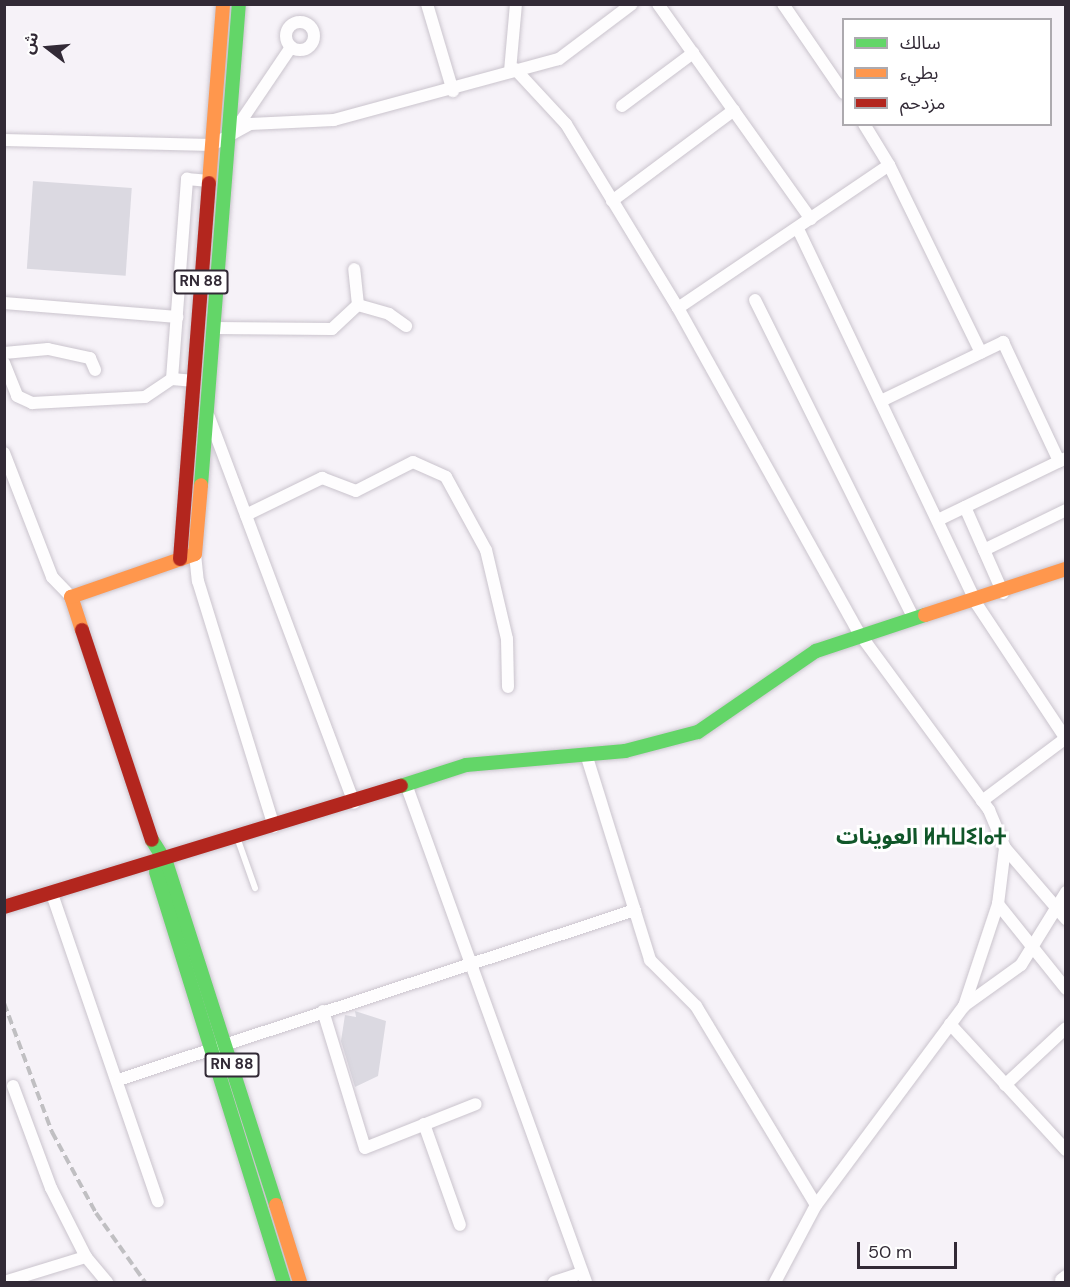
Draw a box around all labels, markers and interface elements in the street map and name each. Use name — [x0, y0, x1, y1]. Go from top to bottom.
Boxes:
north arrow — [18, 18, 78, 78]
legend — [842, 18, 1052, 126]
text: ش — [17, 29, 43, 56]
text: سالك — [900, 31, 941, 55]
text: بطيء — [900, 61, 938, 85]
text: مزدحم — [900, 91, 945, 115]
road number: RN 88 — [172, 270, 230, 294]
district label: العوينات ⵍⵄⵡⵉⵏⴰⵜ — [836, 824, 1006, 850]
road number: RN 88 — [204, 1053, 260, 1077]
scale bar — [860, 1230, 960, 1268]
text: 50 m — [868, 1240, 912, 1264]

